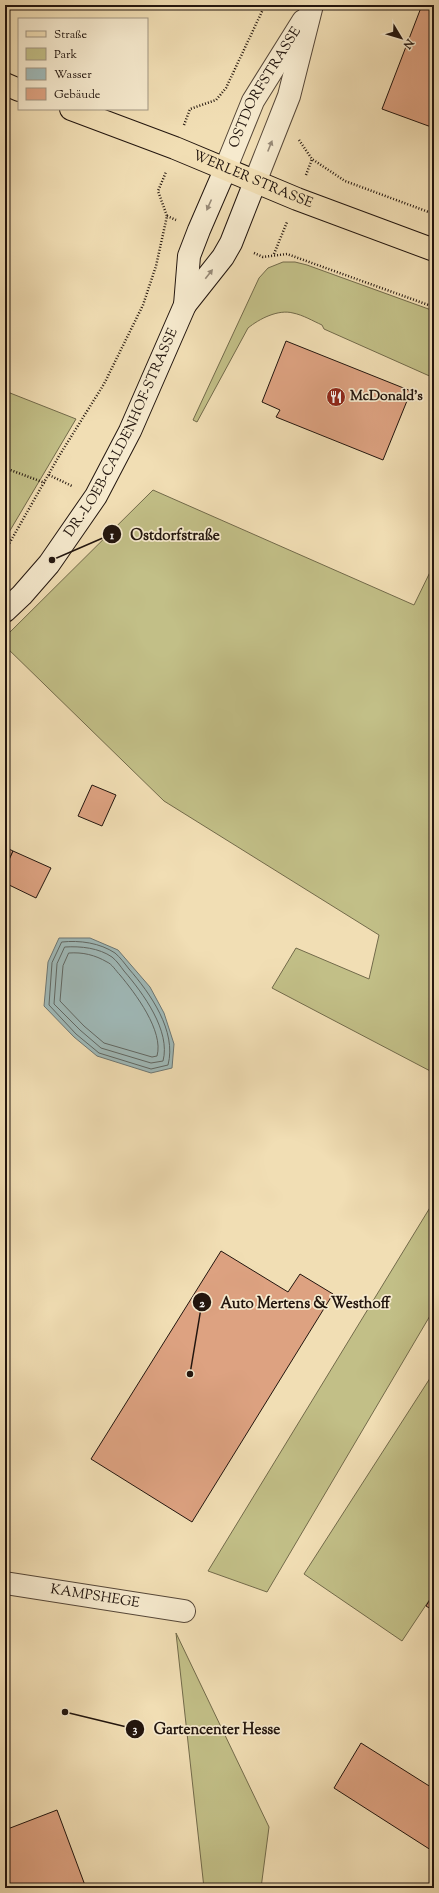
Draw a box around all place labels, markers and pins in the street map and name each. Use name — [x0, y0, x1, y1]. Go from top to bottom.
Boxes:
restaurant icon: McDonald's — [325, 386, 347, 408]
place label: McDonald's — [350, 387, 423, 407]
callout: Ostdorfstraße — [102, 521, 228, 548]
callout: Auto Mertens & Westhoff — [192, 1289, 398, 1316]
callout: Gartencenter Hesse — [125, 1716, 288, 1743]

